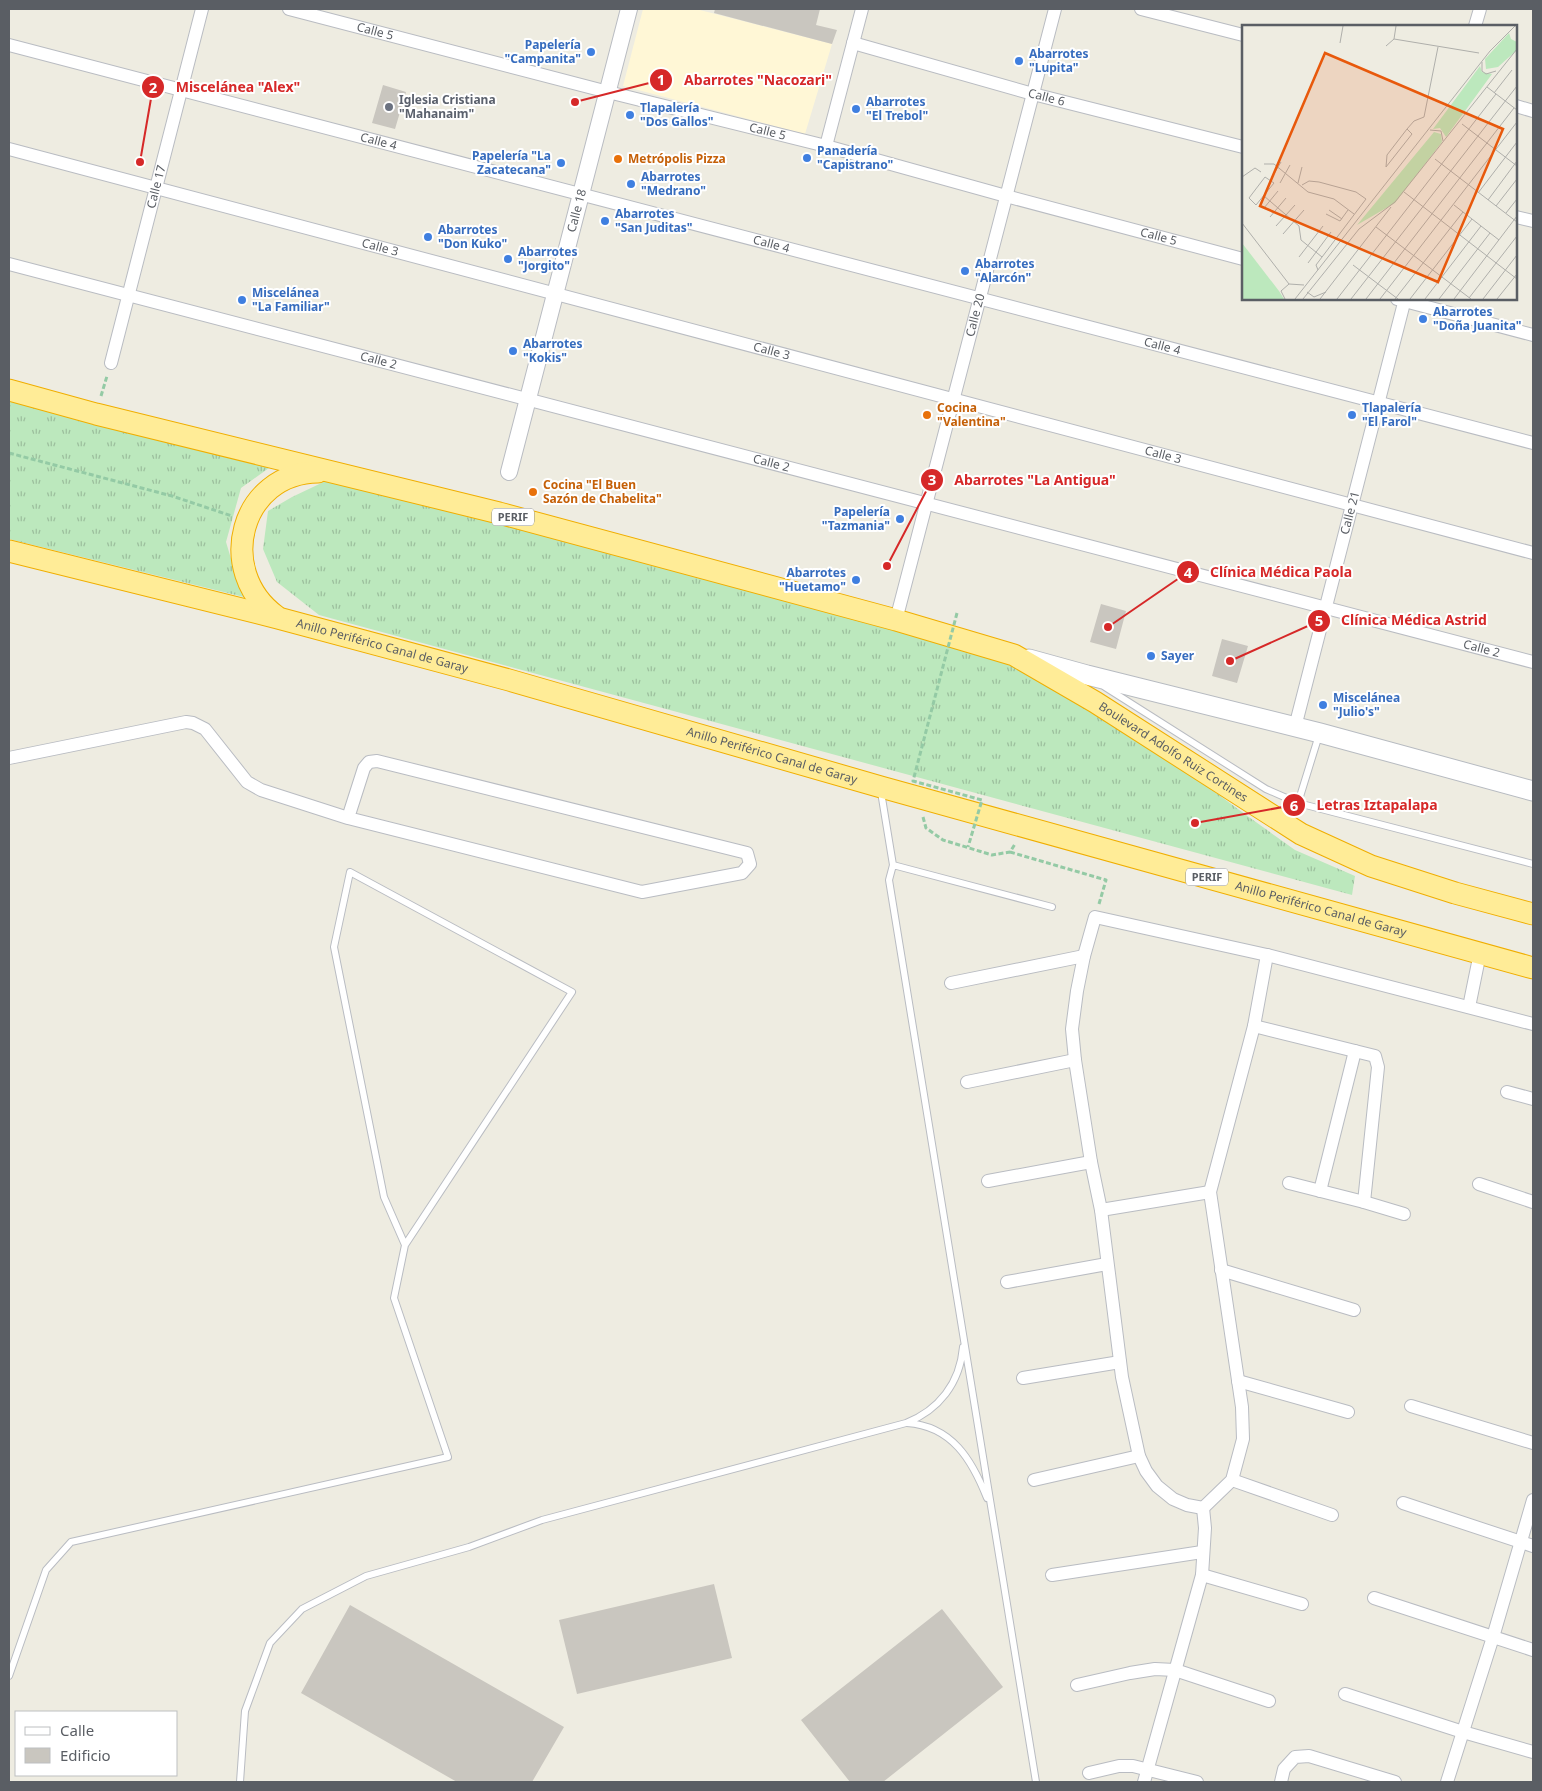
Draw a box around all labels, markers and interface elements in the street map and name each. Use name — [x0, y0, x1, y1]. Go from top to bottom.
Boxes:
street label: Calle 5 — [355, 18, 396, 44]
inset map — [1242, 25, 1517, 300]
place label: Papelería "Campanita" — [504, 36, 581, 67]
place label: Abarrotes "Lupita" — [1029, 45, 1088, 76]
marker: Papelería "Campanita" — [585, 46, 597, 58]
marker: Abarrotes "Lupita" — [1013, 55, 1025, 67]
callout: Abarrotes "Nacozari" — [649, 65, 841, 94]
text: 1 — [657, 69, 665, 89]
text: Abarrotes "Nacozari" — [684, 70, 832, 89]
callout: Miscelánea "Alex" — [141, 73, 310, 102]
text: 2 — [149, 77, 158, 97]
text: Miscelánea "Alex" — [176, 77, 300, 96]
street label: Calle 6 — [1026, 84, 1067, 110]
place label: Iglesia Cristiana "Mahanaim" — [399, 91, 496, 122]
place label: Abarrotes "El Trebol" — [866, 93, 928, 124]
place label: Tlapalería "Dos Gallos" — [640, 99, 713, 130]
marker: Iglesia Cristiana "Mahanaim" — [383, 101, 395, 113]
marker: Abarrotes "El Trebol" — [850, 103, 862, 115]
marker: Tlapalería "Dos Gallos" — [624, 109, 636, 121]
street label: Calle 5 — [748, 118, 788, 144]
street label: Calle 4 — [359, 128, 399, 154]
place label: Panadería "Capistrano" — [817, 142, 893, 173]
place label: Papelería "La Zacatecana" — [472, 147, 551, 178]
place label: Metrópolis Pizza — [628, 150, 726, 167]
marker: Panadería "Capistrano" — [801, 152, 813, 164]
marker: Metrópolis Pizza — [612, 153, 624, 165]
marker: Papelería "La Zacatecana" — [555, 157, 567, 169]
street label: Calle 17 — [142, 163, 170, 210]
place label: Abarrotes "Medrano" — [641, 168, 706, 199]
marker: Abarrotes "Medrano" — [625, 178, 637, 190]
street label: Calle 18 — [562, 187, 590, 234]
place label: Abarrotes "San Juditas" — [615, 205, 693, 236]
marker: Abarrotes "San Juditas" — [599, 215, 611, 227]
place label: Abarrotes "Don Kuko" — [438, 221, 507, 252]
street label: Calle 5 — [1139, 223, 1179, 249]
marker: Abarrotes "Don Kuko" — [422, 231, 434, 243]
street label: Calle 4 — [751, 231, 792, 257]
street label: Calle 3 — [360, 234, 401, 260]
place label: Abarrotes "Jorgito" — [518, 243, 577, 274]
marker: Abarrotes "Jorgito" — [502, 253, 514, 265]
place label: Abarrotes "Alarcón" — [975, 255, 1034, 286]
marker: Abarrotes "Alarcón" — [959, 265, 971, 277]
place label: Miscelánea "La Familiar" — [252, 284, 330, 315]
street label: Calle 20 — [961, 291, 989, 339]
marker: Miscelánea "La Familiar" — [236, 294, 248, 306]
place label: Abarrotes "Doña Juanita" — [1433, 303, 1522, 334]
marker: Abarrotes "Doña Juanita" — [1417, 313, 1429, 325]
street label: Calle 4 — [1142, 333, 1183, 359]
place label: Abarrotes "Kokis" — [523, 335, 582, 366]
street label: Calle 3 — [752, 338, 792, 364]
marker: Abarrotes "Kokis" — [507, 345, 519, 357]
street label: Calle 2 — [359, 347, 399, 373]
place label: Cocina "Valentina" — [937, 399, 1006, 430]
place label: Tlapalería "El Farol" — [1362, 399, 1421, 430]
marker: Cocina "Valentina" — [921, 409, 933, 421]
marker: Tlapalería "El Farol" — [1346, 409, 1358, 421]
street label: Calle 3 — [1143, 441, 1184, 467]
street label: Calle 2 — [751, 450, 792, 476]
callout: Abarrotes "La Antigua" — [919, 465, 1126, 494]
text: 3 — [928, 469, 936, 489]
text: Abarrotes "La Antigua" — [954, 470, 1116, 489]
place label: Cocina "El Buen Sazón de Chabelita" — [543, 476, 662, 507]
marker: Cocina "El Buen Sazón de Chabelita" — [527, 486, 539, 498]
street label: Calle 21 — [1336, 489, 1363, 536]
place label: Papelería "Tazmania" — [822, 503, 890, 534]
road number: PERIF — [492, 508, 534, 526]
marker: Papelería "Tazmania" — [894, 513, 906, 525]
callout: Clínica Médica Paola — [1175, 558, 1362, 587]
text: 4 — [1184, 562, 1193, 582]
text: Clínica Médica Paola — [1210, 562, 1352, 581]
place label: Abarrotes "Huetamo" — [779, 564, 846, 595]
marker: Abarrotes "Huetamo" — [850, 574, 862, 586]
callout: Clínica Médica Astrid — [1306, 606, 1497, 635]
text: 5 — [1315, 610, 1323, 630]
text: Clínica Médica Astrid — [1341, 610, 1487, 629]
street label: Anillo Periférico Canal de Garay — [294, 614, 471, 677]
street label: Calle 2 — [1462, 635, 1502, 661]
place label: Sayer — [1161, 647, 1195, 664]
marker: Sayer — [1145, 650, 1157, 662]
place label: Miscelánea "Julio's" — [1333, 689, 1400, 720]
street label: Boulevard Adolfo Ruiz Cortines — [1096, 698, 1252, 806]
marker: Miscelánea "Julio's" — [1317, 699, 1329, 711]
street label: Anillo Periférico Canal de Garay — [685, 722, 860, 788]
callout: Letras Iztapalapa — [1281, 791, 1447, 820]
text: 6 — [1290, 795, 1299, 815]
text: Letras Iztapalapa — [1316, 795, 1438, 814]
road number: PERIF — [1186, 869, 1228, 886]
street label: Anillo Periférico Canal de Garay — [1233, 877, 1409, 941]
legend — [15, 1711, 178, 1776]
text: Calle — [60, 1720, 94, 1740]
text: Edificio — [60, 1745, 111, 1765]

